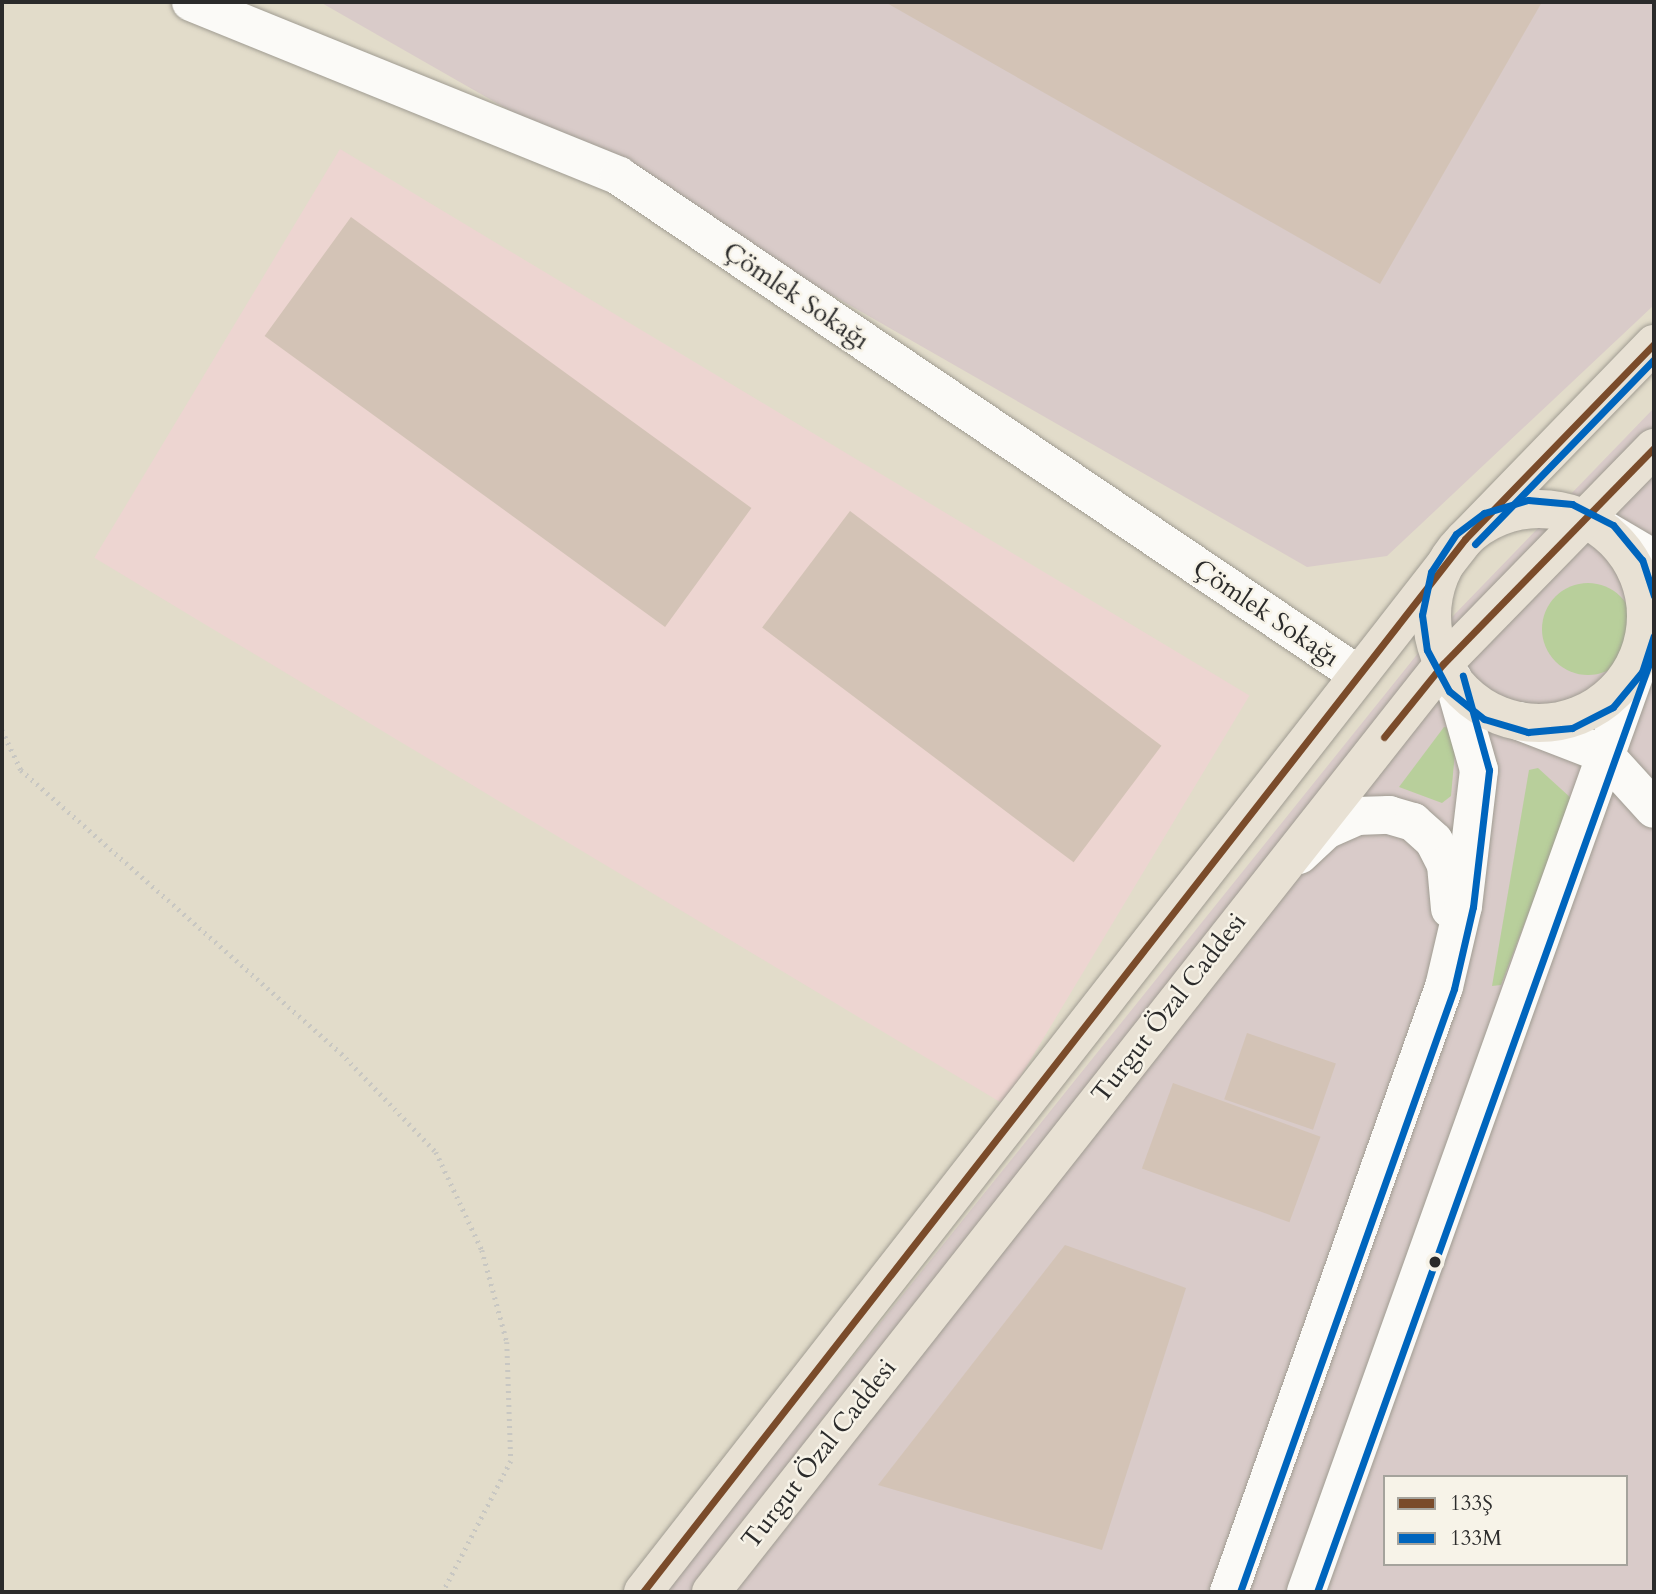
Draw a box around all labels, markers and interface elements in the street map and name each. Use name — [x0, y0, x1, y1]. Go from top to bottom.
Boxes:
street label: Çömlek Sokağı — [717, 236, 875, 356]
street label: Çömlek Sokağı — [1187, 553, 1345, 673]
street label: Turgut Özal Caddesi — [1085, 907, 1253, 1109]
unlabelled marker — [1428, 1255, 1442, 1269]
street label: Turgut Özal Caddesi — [735, 1353, 903, 1555]
legend — [1383, 1475, 1628, 1566]
text: 133Ş — [1450, 1489, 1493, 1518]
text: 133M — [1450, 1524, 1502, 1553]

